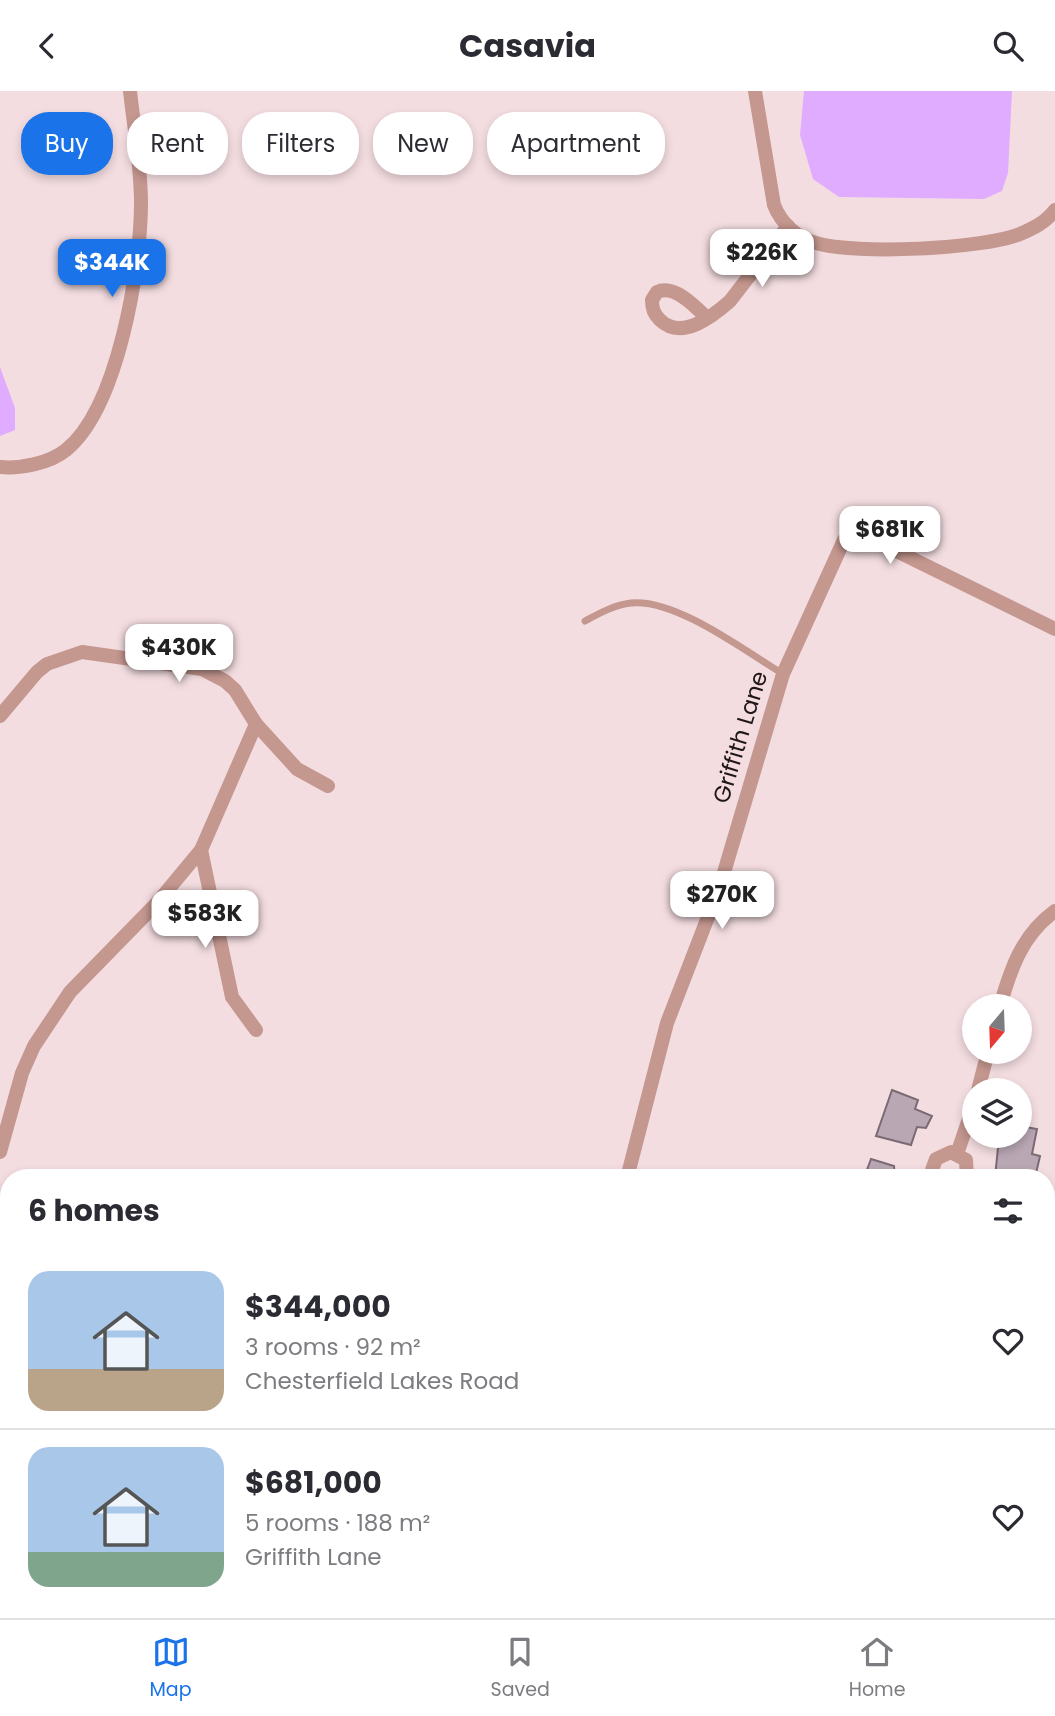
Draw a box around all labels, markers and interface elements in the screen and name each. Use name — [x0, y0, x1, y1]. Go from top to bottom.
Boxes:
text: Casavia — [459, 23, 596, 68]
icon: back — [28, 27, 66, 65]
icon: search — [989, 27, 1027, 65]
chip: Buy — [21, 112, 113, 175]
chip: Rent — [127, 112, 228, 175]
chip: Filters — [242, 112, 359, 175]
chip: New — [373, 112, 473, 175]
chip: Apartment — [487, 112, 665, 175]
pin: $226K — [713, 229, 811, 289]
text: $226K — [726, 236, 798, 268]
pin: $344K — [63, 239, 161, 299]
text: $344K — [74, 246, 150, 278]
pin: $681K — [841, 507, 939, 566]
text: $681K — [855, 513, 925, 545]
pin: $430K — [130, 625, 228, 684]
text: $430K — [141, 631, 217, 663]
street label: Griffith Lane — [705, 667, 775, 807]
pin: $270K — [673, 871, 771, 931]
text: $270K — [686, 878, 758, 910]
pin: $583K — [156, 891, 254, 950]
text: $583K — [168, 897, 242, 929]
north arrow — [962, 994, 1032, 1064]
map controls — [962, 994, 1032, 1148]
button: layers — [962, 1078, 1032, 1148]
text: 6 homes — [28, 1189, 160, 1232]
icon: filters — [989, 1192, 1027, 1230]
text: $344,000 — [245, 1285, 391, 1328]
icon: home — [84, 1299, 168, 1383]
icon: heart — [989, 1322, 1027, 1360]
text: 3 rooms · 92 m² — [245, 1331, 421, 1363]
text: Chesterfield Lakes Road — [245, 1365, 519, 1397]
text: $681,000 — [245, 1461, 382, 1504]
icon: home — [84, 1475, 168, 1559]
icon: heart — [989, 1498, 1027, 1536]
text: 5 rooms · 188 m² — [245, 1507, 430, 1539]
text: Griffith Lane — [245, 1541, 382, 1573]
tab: Map — [149, 1633, 192, 1704]
tab: Saved — [491, 1633, 550, 1704]
tab: Home — [849, 1633, 905, 1704]

